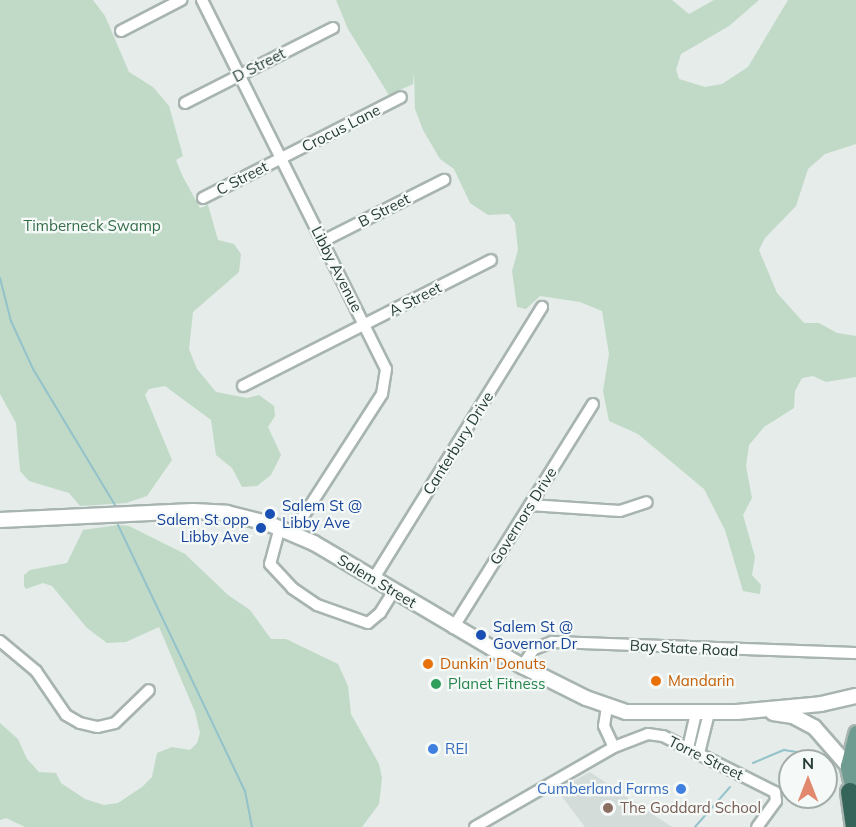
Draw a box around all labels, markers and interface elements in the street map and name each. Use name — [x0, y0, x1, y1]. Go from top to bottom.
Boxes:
street label: D Street — [230, 44, 288, 86]
street label: Crocus Lane — [299, 101, 383, 155]
street label: C Street — [213, 157, 271, 199]
street label: B Street — [355, 189, 413, 231]
park label: Timberneck Swamp — [23, 217, 161, 235]
street label: Libby Avenue — [308, 223, 366, 315]
street label: A Street — [386, 278, 444, 320]
street label: Canterbury Drive — [419, 388, 497, 498]
street label: Governors Drive — [486, 464, 560, 568]
place label: Salem St @ Libby Ave — [282, 496, 362, 531]
marker: Salem St @ Libby Ave — [263, 507, 277, 521]
place label: Salem St opp Libby Ave — [157, 510, 249, 545]
marker: Salem St opp Libby Ave — [254, 521, 268, 535]
street label: Salem Street — [334, 550, 420, 612]
place label: Salem St @ Governor Dr — [493, 617, 577, 652]
marker: Salem St @ Governor Dr — [474, 628, 488, 642]
street label: Bay State Road — [629, 636, 739, 660]
place label: Dunkin' Donuts — [440, 655, 546, 673]
marker: Dunkin' Donuts — [421, 657, 435, 671]
place label: Mandarin — [668, 672, 734, 690]
marker: Mandarin — [649, 674, 663, 688]
place label: Planet Fitness — [448, 675, 546, 693]
marker: Planet Fitness — [429, 677, 443, 691]
street label: Torre Street — [666, 732, 746, 784]
place label: REI — [445, 740, 468, 758]
marker: REI — [426, 742, 440, 756]
north arrow — [778, 749, 838, 809]
text: N — [802, 753, 814, 773]
place label: Cumberland Farms — [537, 780, 669, 798]
marker: Cumberland Farms — [674, 782, 688, 796]
place label: The Goddard School — [620, 799, 761, 817]
marker: The Goddard School — [601, 801, 615, 815]

